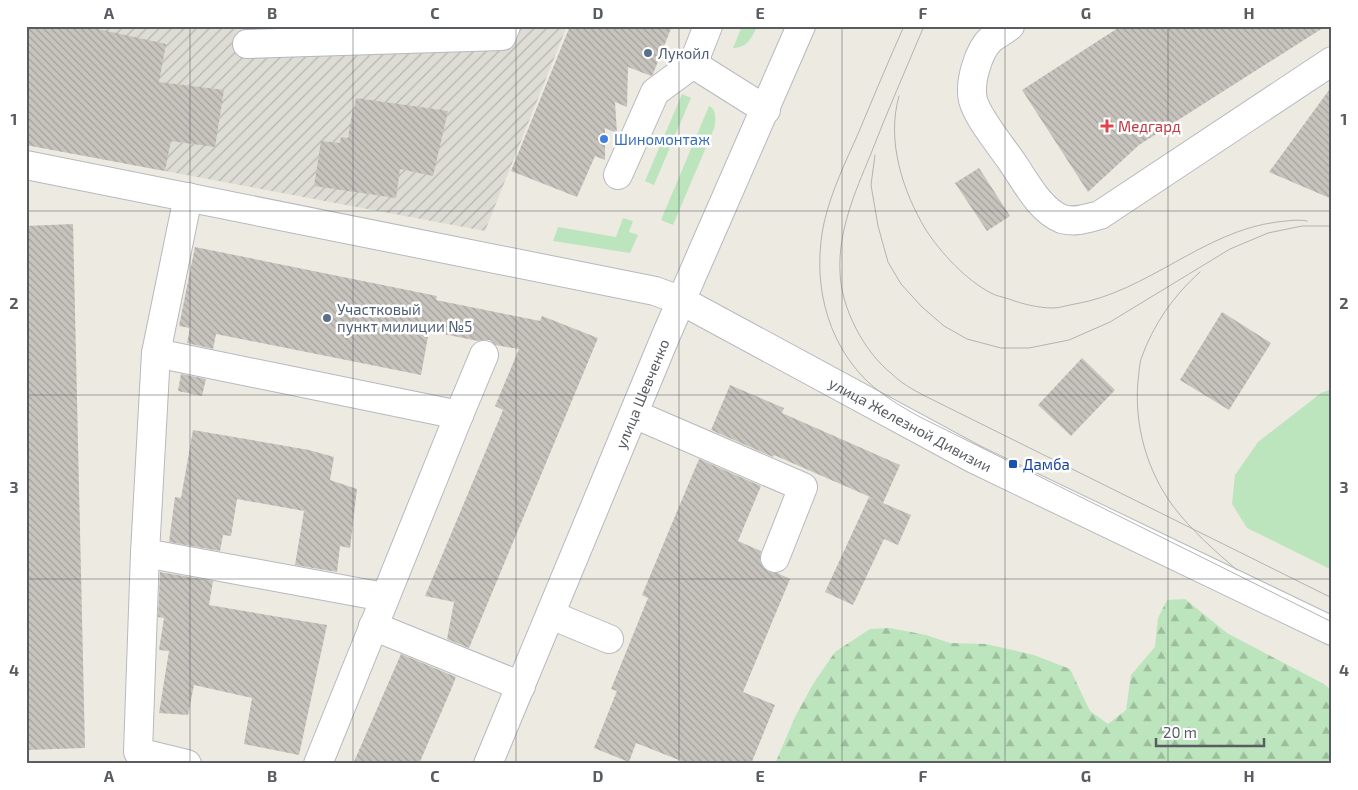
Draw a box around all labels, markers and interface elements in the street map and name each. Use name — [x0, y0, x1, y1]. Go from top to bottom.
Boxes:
text: A — [104, 3, 115, 22]
text: B — [267, 3, 277, 22]
text: C — [430, 3, 440, 22]
text: D — [593, 3, 604, 22]
text: E — [755, 3, 765, 22]
text: F — [919, 3, 928, 22]
text: G — [1081, 3, 1091, 22]
text: H — [1243, 3, 1255, 22]
place label: Лукойл — [658, 44, 710, 63]
marker: Лукойл — [642, 47, 654, 59]
text: 1 — [11, 109, 17, 128]
text: 1 — [1341, 109, 1347, 128]
place label: Медгард — [1118, 117, 1181, 135]
marker: Медгард — [1100, 119, 1114, 133]
place label: Шиномонтаж — [614, 130, 710, 148]
marker: Шиномонтаж — [598, 133, 610, 145]
text: 2 — [9, 293, 19, 312]
text: 2 — [1339, 293, 1349, 312]
place label: Участковый пункт милиции №5 — [337, 300, 472, 336]
marker: Участковый пункт милиции №5 — [321, 312, 333, 324]
street label: улица Шевченко — [611, 336, 673, 452]
street label: улица Железной Дивизии — [826, 373, 995, 475]
place label: Дамба — [1023, 455, 1070, 473]
marker: Дамба — [1007, 458, 1019, 470]
text: 3 — [9, 477, 19, 496]
text: 3 — [1339, 477, 1349, 496]
text: 4 — [9, 660, 19, 679]
text: 4 — [1339, 660, 1349, 679]
scale bar — [1156, 715, 1263, 747]
text: 20 m — [1163, 723, 1197, 741]
text: A — [104, 766, 115, 785]
text: B — [267, 766, 277, 785]
text: C — [430, 766, 440, 785]
text: D — [593, 766, 604, 785]
text: E — [755, 766, 765, 785]
text: F — [919, 766, 928, 785]
text: G — [1081, 766, 1091, 785]
text: H — [1243, 766, 1255, 785]

